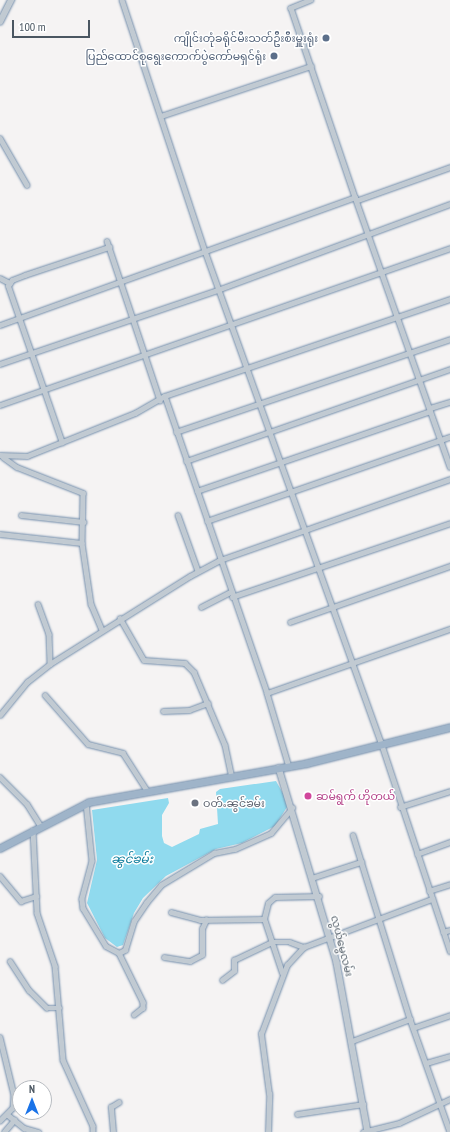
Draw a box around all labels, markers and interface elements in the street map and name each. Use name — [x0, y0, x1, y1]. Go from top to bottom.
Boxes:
scale bar — [14, 12, 92, 38]
text: 100 m — [19, 19, 46, 34]
place label: ကျိုင်းတုံခရိုင်မီးသတ်ဦးစီးမှူးရုံး — [174, 31, 318, 45]
marker: ကျိုင်းတုံခရိုင်မီးသတ်ဦးစီးမှူးရုံး — [321, 33, 331, 43]
place label: ပြည်ထောင်စုရွေးကောက်ပွဲကော်မရှင်ရုံး — [85, 49, 266, 63]
marker: ပြည်ထောင်စုရွေးကောက်ပွဲကော်မရှင်ရုံး — [269, 51, 279, 61]
place label: ဆမ်ရွက် ဟိုတယ် — [316, 789, 395, 803]
marker: ဆမ်ရွက် ဟိုတယ် — [303, 791, 313, 801]
place label: ဝတ်ႉၼွင်ၶမ်း — [203, 796, 265, 810]
marker: ဝတ်ႉၼွင်ၶမ်း — [190, 798, 200, 808]
water label: ၼွင်ၶမ်း — [111, 852, 153, 866]
street label: လွယ်မွေလမ်း — [328, 914, 356, 978]
north arrow — [12, 1080, 52, 1120]
text: N — [29, 1082, 35, 1096]

